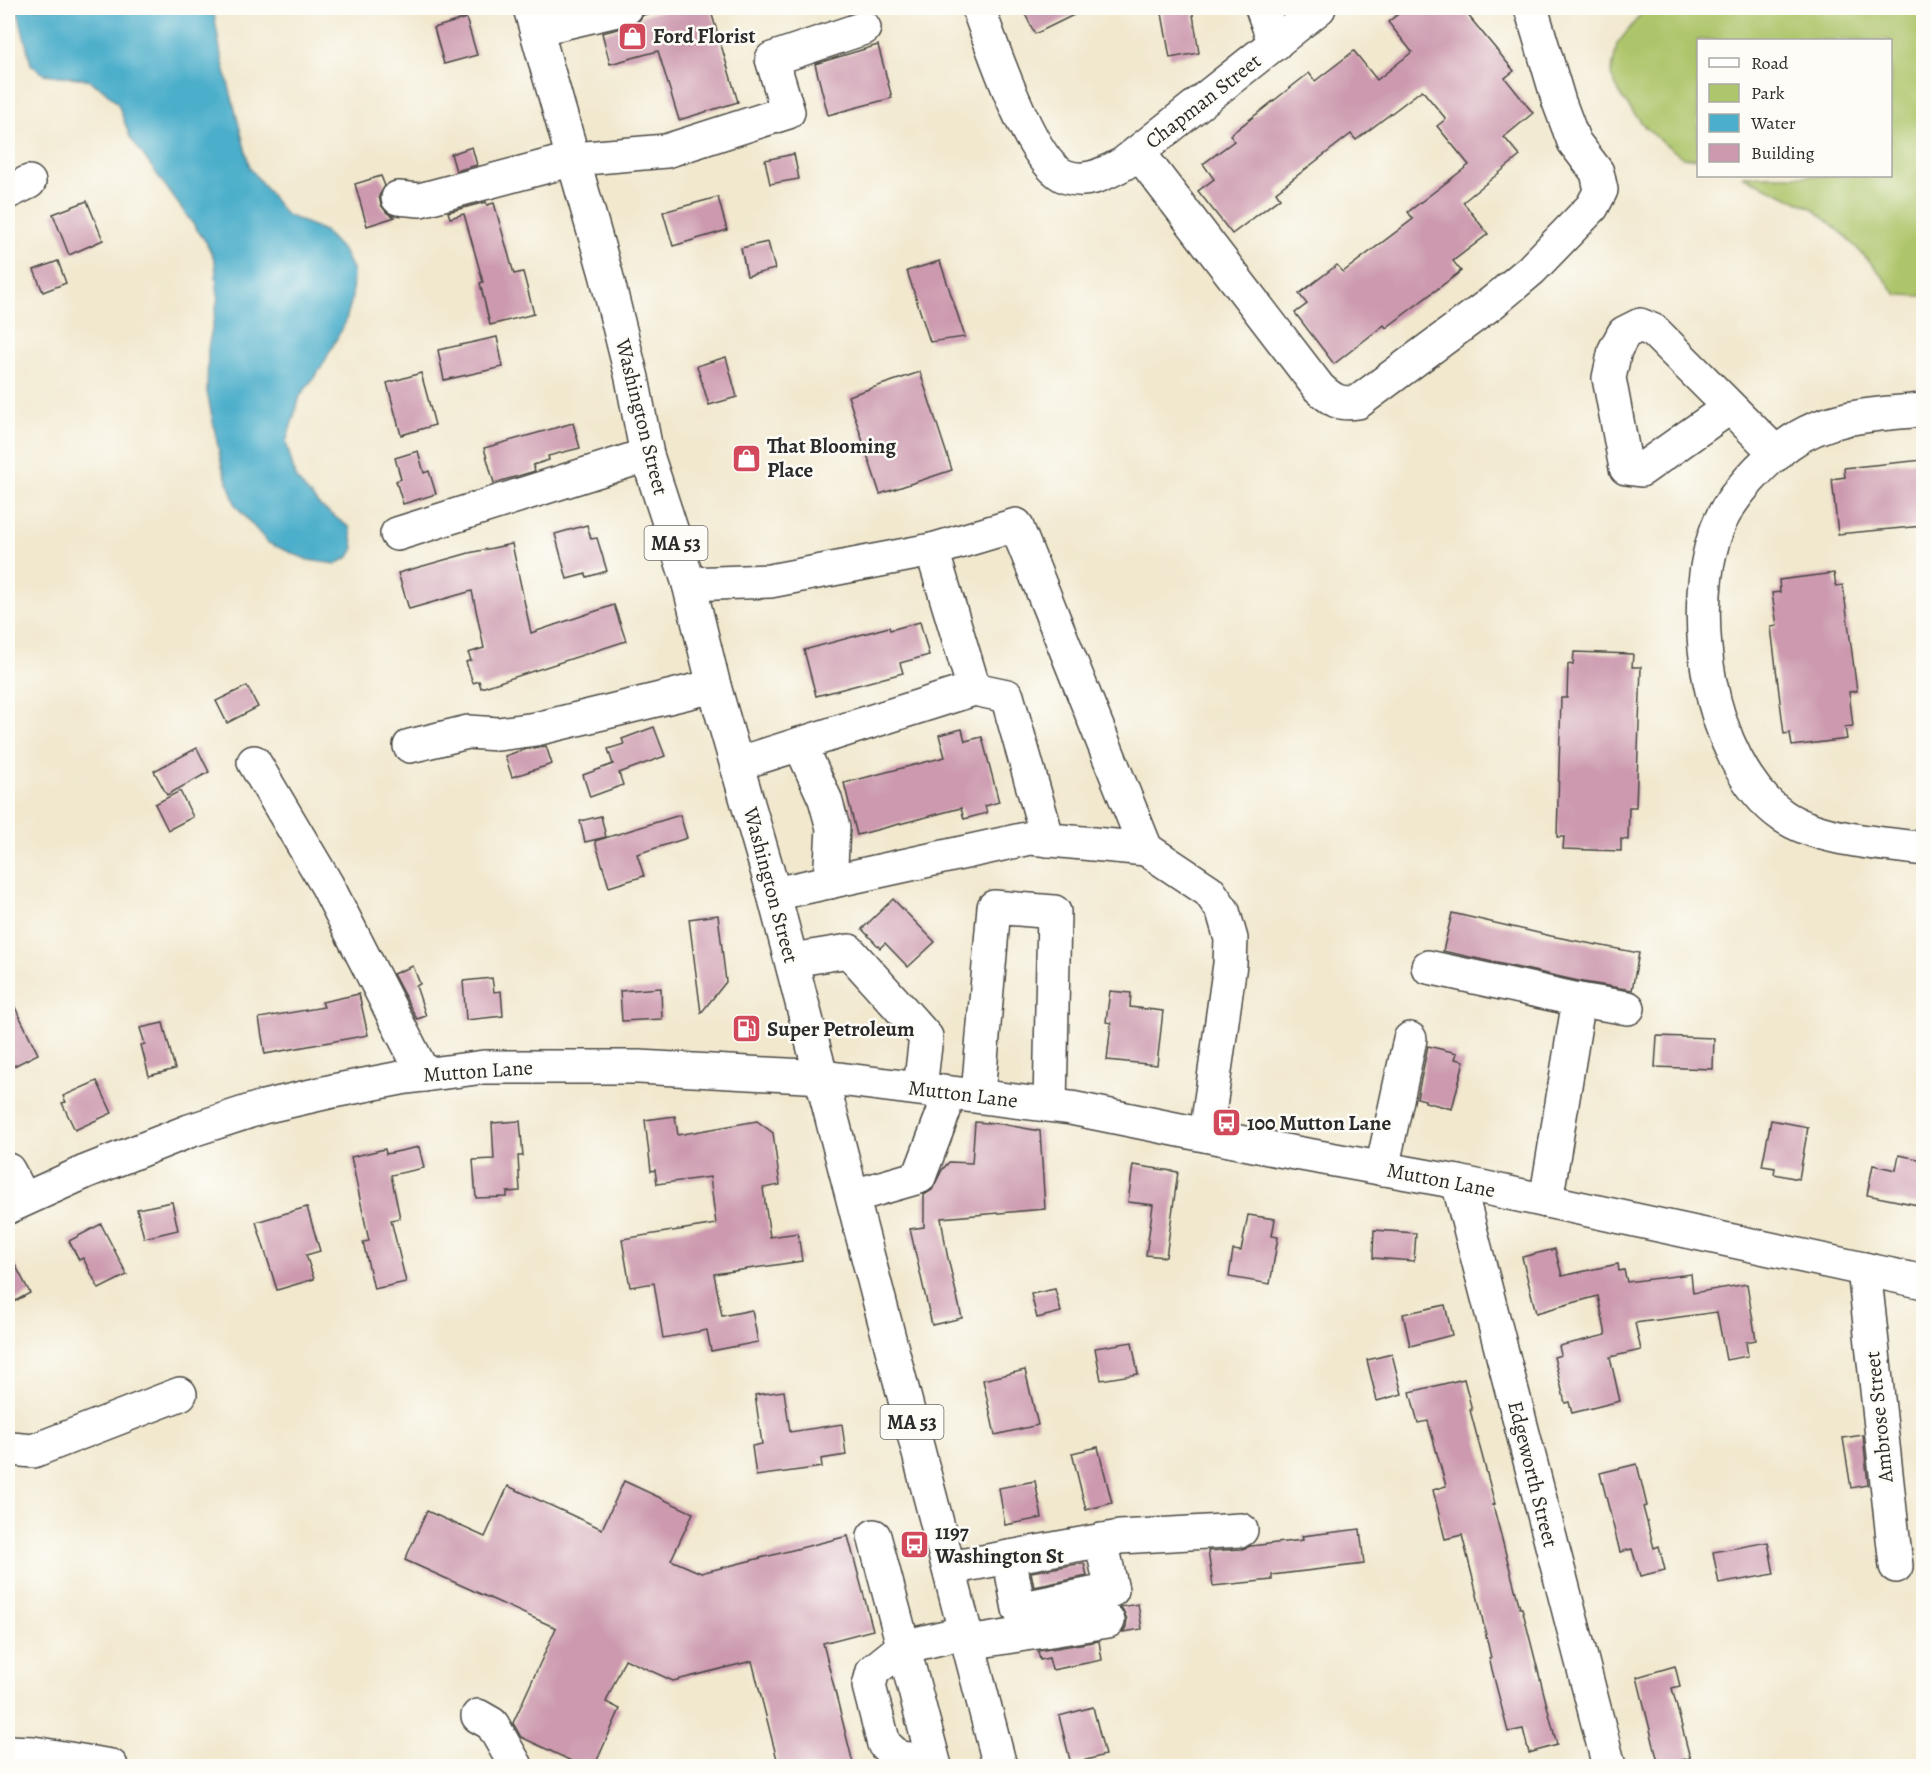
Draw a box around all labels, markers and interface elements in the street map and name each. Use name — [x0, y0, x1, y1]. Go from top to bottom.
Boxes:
shop icon: Ford Florist — [616, 20, 648, 52]
place label: Ford Florist — [653, 22, 755, 50]
legend — [1697, 39, 1892, 177]
street label: Chapman Street — [1139, 47, 1267, 155]
text: Road — [1751, 51, 1789, 75]
text: Park — [1751, 81, 1785, 105]
text: Water — [1750, 111, 1796, 135]
text: Building — [1751, 141, 1815, 165]
street label: Washington Street — [609, 335, 675, 498]
place label: That Blooming Place — [767, 432, 896, 484]
shop icon: That Blooming Place — [730, 442, 762, 474]
road number: MA 53 — [644, 526, 708, 560]
street label: Washington Street — [737, 803, 805, 966]
fuel station icon: Super Petroleum — [730, 1013, 762, 1045]
place label: Super Petroleum — [767, 1015, 915, 1043]
street label: Mutton Lane — [422, 1053, 534, 1089]
street label: Mutton Lane — [907, 1073, 1019, 1115]
bus stop icon: 100 Mutton Lane — [1210, 1107, 1242, 1139]
place label: 100 Mutton Lane — [1247, 1109, 1391, 1137]
street label: Mutton Lane — [1384, 1156, 1498, 1204]
street label: Ambrose Street — [1858, 1350, 1900, 1485]
street label: Edgeworth Street — [1501, 1398, 1565, 1550]
road number: MA 53 — [880, 1405, 944, 1439]
place label: 1197 Washington St — [934, 1518, 1064, 1570]
bus stop icon: 1197 Washington St — [898, 1528, 930, 1560]

